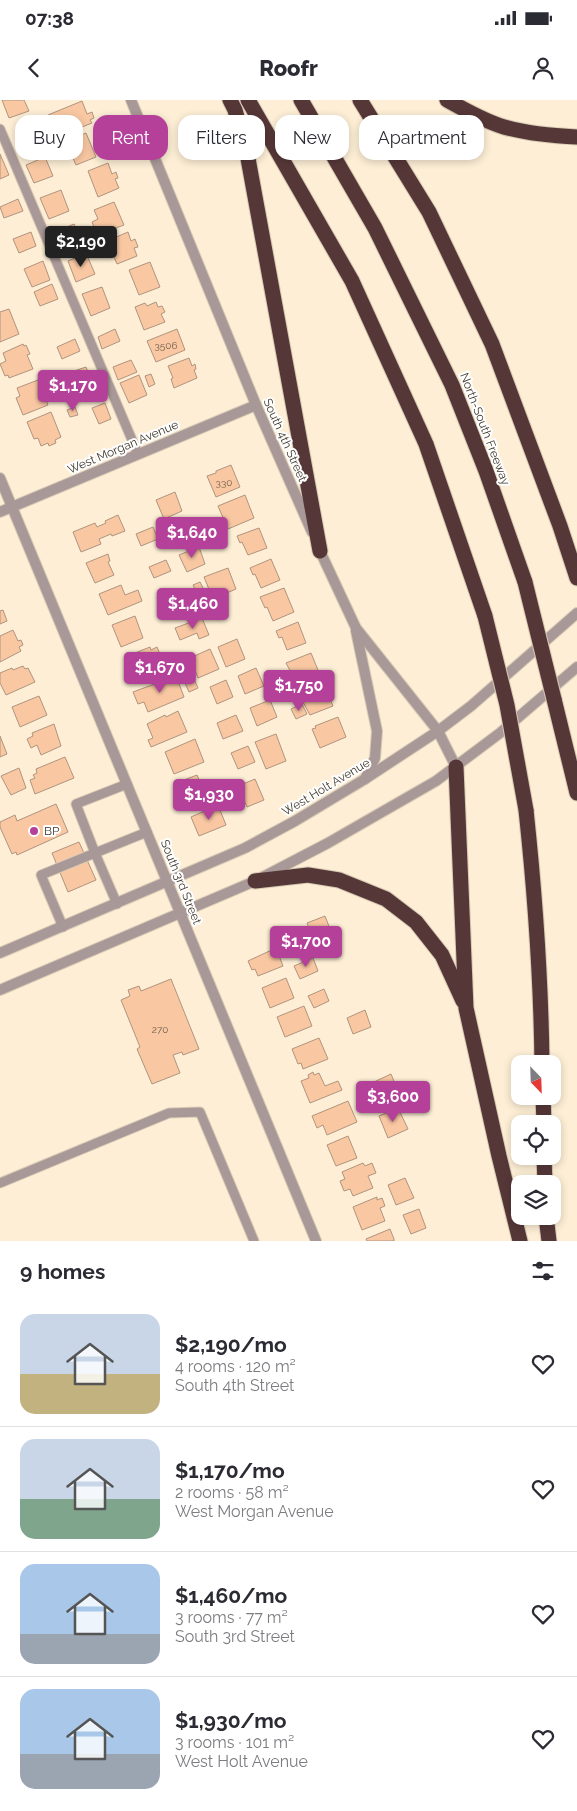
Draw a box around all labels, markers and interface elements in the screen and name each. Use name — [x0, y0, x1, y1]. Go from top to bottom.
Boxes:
text: 07:38 — [25, 7, 74, 29]
icon: back — [20, 54, 48, 82]
icon: person — [529, 54, 557, 82]
text: Roofr — [259, 55, 318, 81]
chip: Buy — [15, 115, 83, 160]
chip: Rent — [93, 115, 168, 160]
chip: Filters — [178, 115, 265, 160]
chip: New — [275, 115, 349, 160]
chip: Apartment — [359, 115, 484, 160]
pin: $2,190 — [40, 226, 122, 268]
text: $2,190 — [56, 232, 106, 251]
house number: 3506 — [155, 340, 177, 351]
pin: $1,170 — [32, 370, 114, 412]
street label: North-South Freeway — [457, 371, 513, 488]
text: $1,170 — [49, 376, 97, 395]
street label: South 4th Street — [260, 396, 310, 484]
street label: West Morgan Avenue — [65, 417, 181, 477]
house number: 330 — [216, 477, 232, 488]
pin: $1,640 — [151, 516, 233, 559]
text: $1,640 — [167, 523, 217, 542]
pin: $1,460 — [152, 588, 234, 630]
text: $1,460 — [168, 594, 218, 613]
pin: $1,670 — [119, 652, 201, 694]
text: $1,670 — [135, 658, 185, 677]
pin: $1,750 — [258, 670, 340, 712]
text: $1,750 — [275, 676, 323, 695]
street label: West Holt Avenue — [280, 755, 372, 819]
pin: $1,930 — [168, 778, 250, 821]
text: $1,930 — [184, 785, 234, 804]
place label: BP — [44, 824, 60, 838]
marker: BP — [28, 825, 40, 837]
street label: South 3rd Street — [158, 838, 204, 926]
pin: $1,700 — [265, 926, 347, 968]
text: $1,700 — [281, 932, 331, 951]
house number: 270 — [152, 1024, 168, 1035]
north arrow — [511, 1055, 561, 1105]
map controls — [511, 1055, 561, 1225]
pin: $3,600 — [352, 1080, 434, 1123]
text: $3,600 — [367, 1087, 419, 1106]
button: locate — [511, 1115, 561, 1165]
button: layers — [511, 1175, 561, 1225]
icon: filters — [529, 1257, 557, 1285]
text: 9 homes — [20, 1259, 105, 1284]
text: $2,190/mo — [175, 1332, 287, 1357]
icon: home — [60, 1334, 120, 1394]
icon: heart — [529, 1350, 557, 1378]
text: 4 rooms · 120 m² — [175, 1357, 296, 1376]
text: South 4th Street — [175, 1376, 294, 1395]
text: $1,170/mo — [175, 1458, 285, 1483]
icon: home — [60, 1459, 120, 1519]
icon: heart — [529, 1475, 557, 1503]
text: 2 rooms · 58 m² — [175, 1483, 289, 1502]
text: West Morgan Avenue — [175, 1502, 334, 1521]
text: $1,460/mo — [175, 1583, 287, 1608]
icon: home — [60, 1584, 120, 1644]
icon: heart — [529, 1600, 557, 1628]
text: 3 rooms · 77 m² — [175, 1608, 288, 1627]
text: South 3rd Street — [175, 1627, 295, 1646]
text: $1,930/mo — [175, 1708, 287, 1733]
icon: home — [60, 1709, 120, 1769]
icon: heart — [529, 1725, 557, 1753]
text: 3 rooms · 101 m² — [175, 1733, 294, 1752]
text: West Holt Avenue — [175, 1752, 308, 1771]

